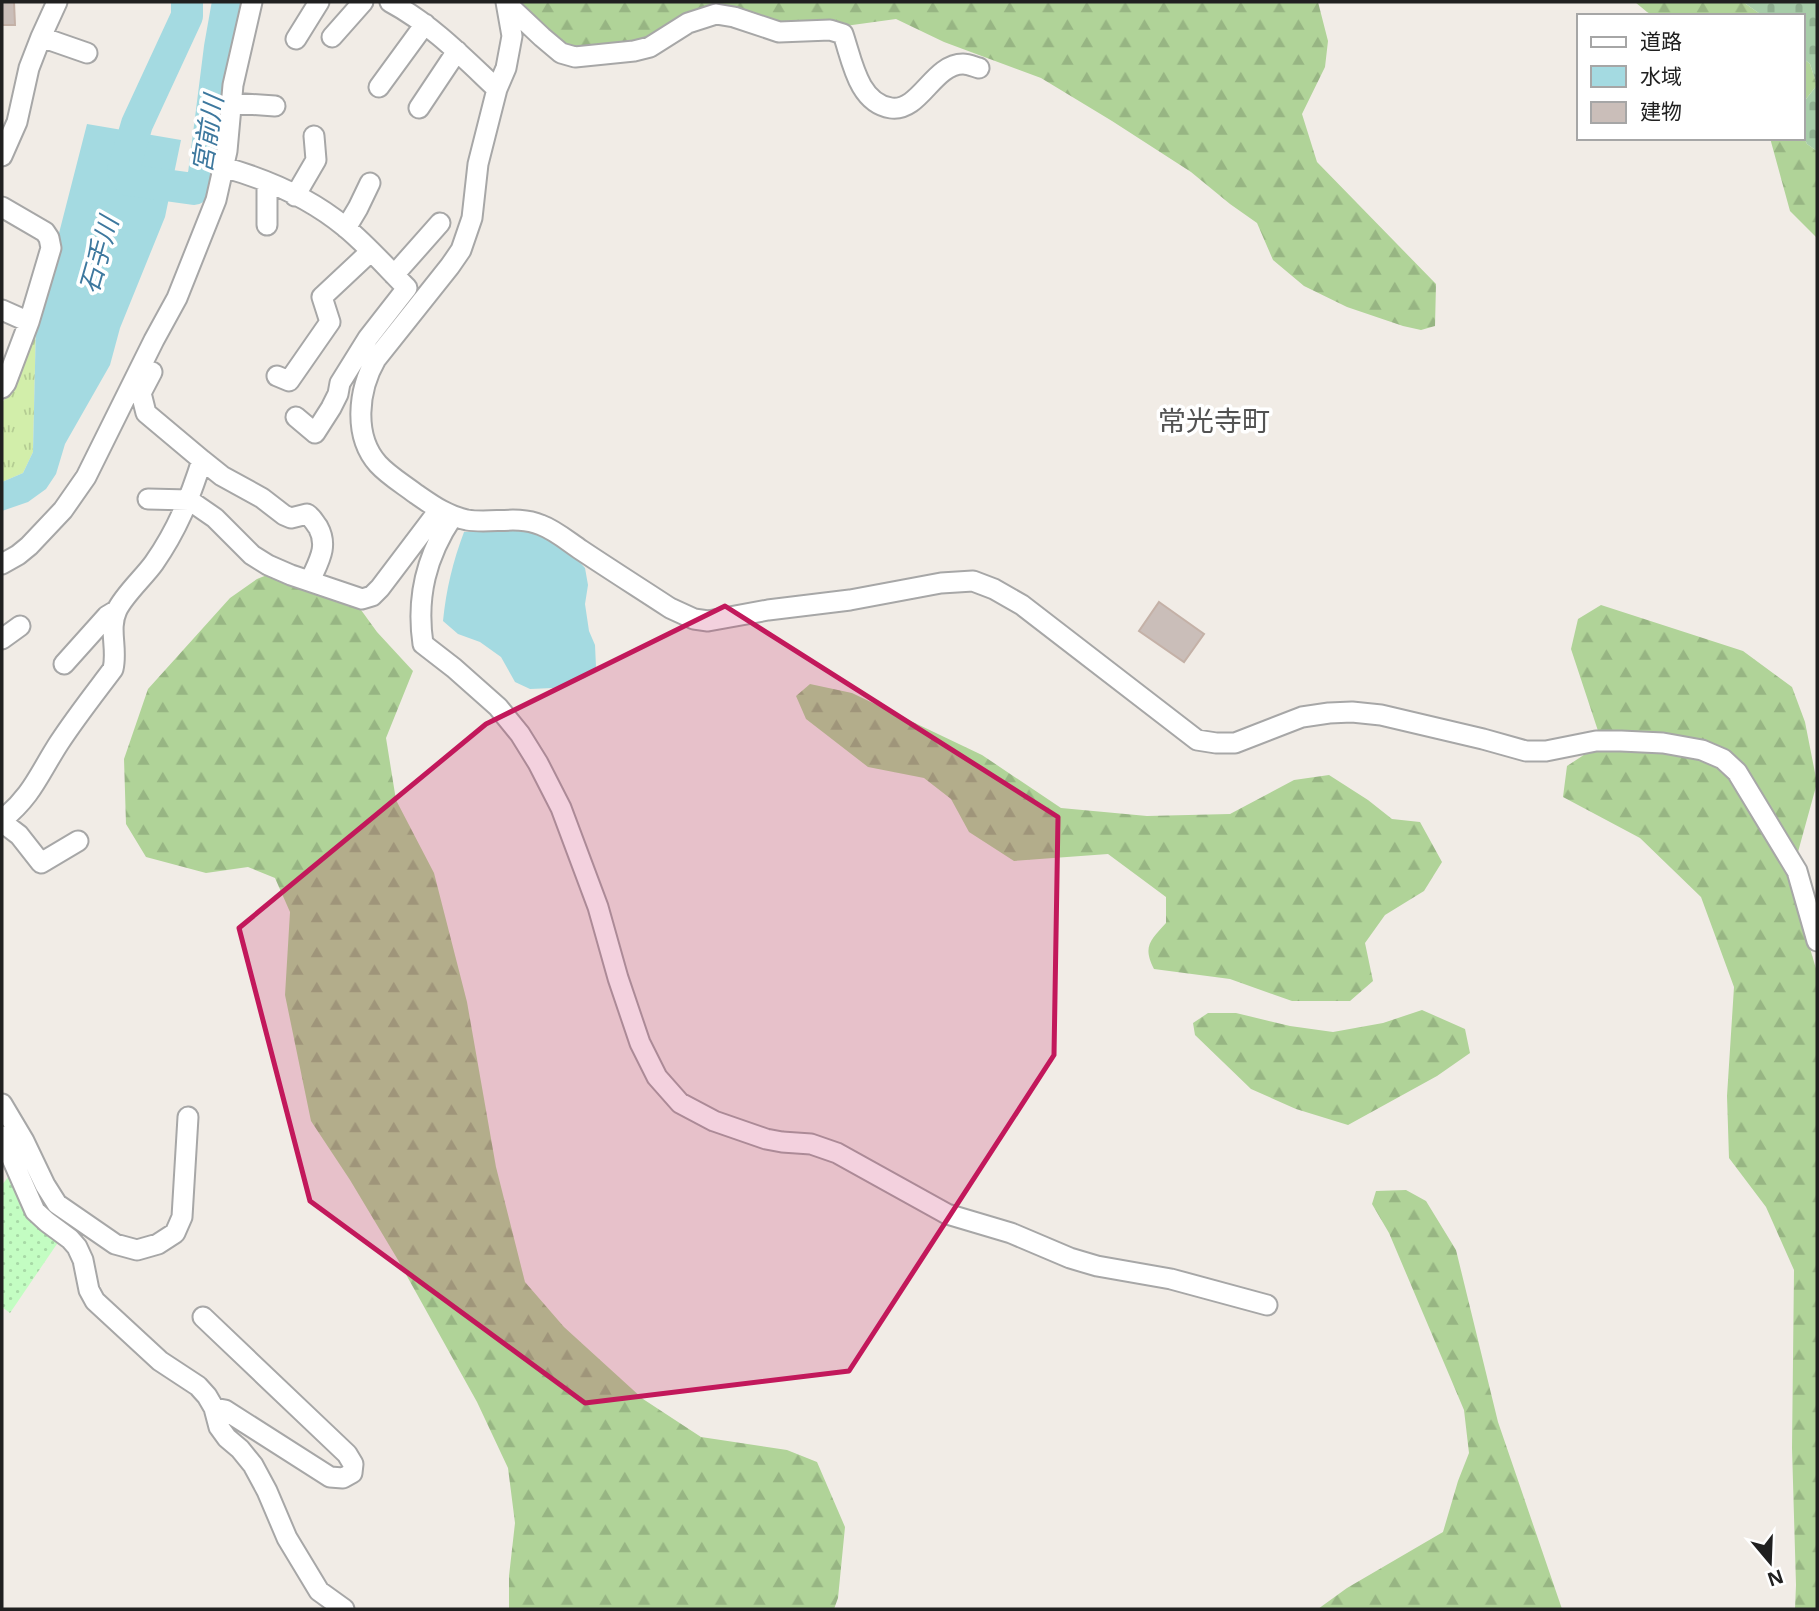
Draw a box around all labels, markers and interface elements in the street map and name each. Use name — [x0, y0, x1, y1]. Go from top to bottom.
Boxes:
legend — [1577, 14, 1805, 140]
text: 道路 — [1640, 27, 1682, 55]
text: 水域 — [1640, 62, 1682, 90]
water label: 宮前川 — [183, 90, 231, 175]
text: 建物 — [1640, 97, 1682, 125]
water label: 石手川 — [70, 209, 127, 297]
district label: 常光寺町 — [1158, 401, 1270, 439]
north arrow — [1735, 1527, 1805, 1597]
text: N — [1764, 1563, 1787, 1593]

